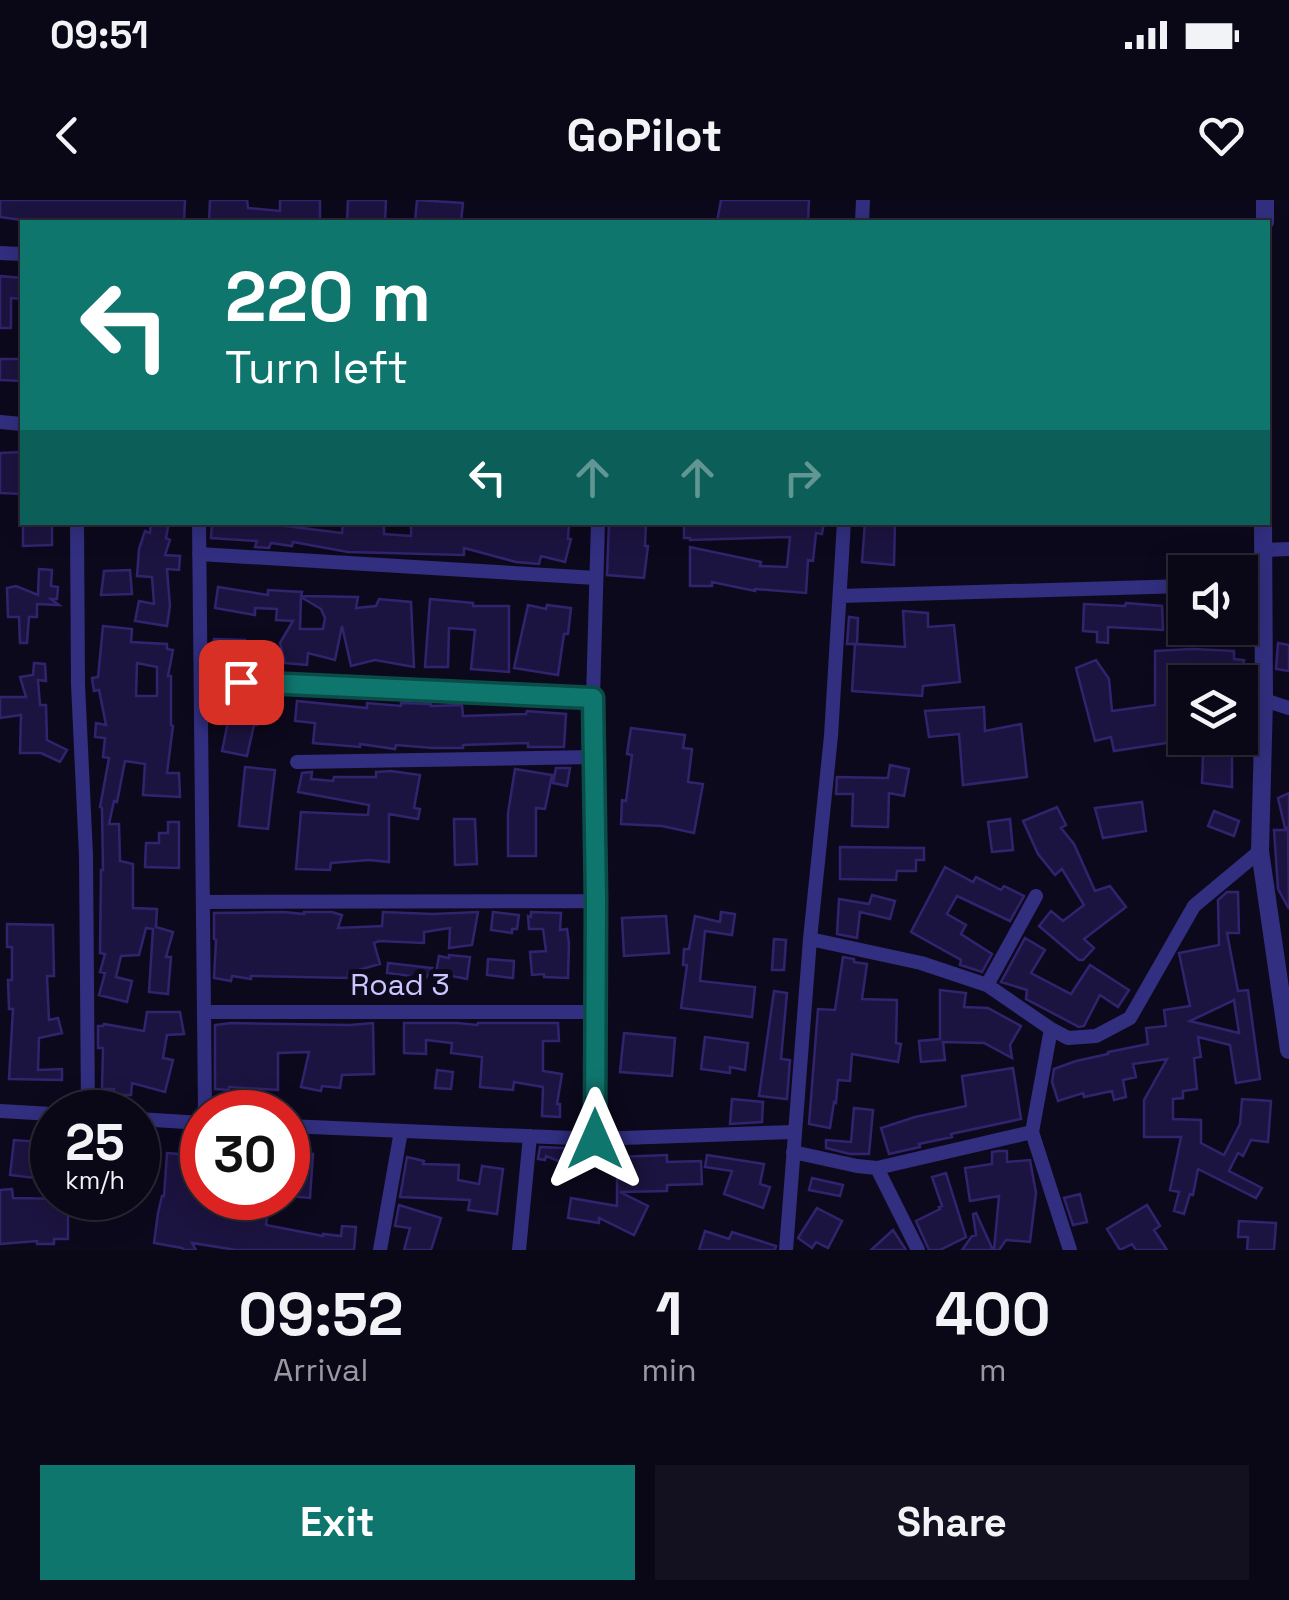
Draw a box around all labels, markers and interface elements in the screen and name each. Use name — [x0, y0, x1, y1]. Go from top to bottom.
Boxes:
text: 09:51 — [50, 11, 149, 59]
text: GoPilot — [567, 107, 722, 164]
icon: back — [40, 108, 95, 163]
icon: heart — [1194, 108, 1249, 163]
text: 220 m — [225, 252, 431, 341]
icon: left — [60, 260, 190, 390]
text: Turn left — [225, 339, 408, 396]
icon: left — [460, 450, 515, 505]
icon: ahead — [565, 450, 620, 505]
icon: ahead — [670, 450, 725, 505]
icon: right — [775, 450, 830, 505]
map controls — [1168, 555, 1258, 755]
button: sound — [1168, 555, 1258, 645]
pin — [199, 640, 284, 725]
icon: arrive — [214, 655, 269, 710]
button: layers — [1168, 665, 1258, 755]
street label: Road 3 — [350, 965, 450, 1004]
position arrow — [543, 1087, 647, 1191]
speed limit sign: 30 — [180, 1090, 310, 1220]
text: 25 — [65, 1111, 125, 1175]
text: km/h — [65, 1164, 125, 1196]
text: 09:52 — [238, 1276, 403, 1353]
text: 1 — [655, 1276, 683, 1353]
text: 400 — [935, 1276, 1051, 1353]
text: Arrival — [273, 1350, 368, 1390]
text: min — [642, 1350, 697, 1390]
text: m — [979, 1350, 1007, 1390]
button: Exit — [40, 1465, 635, 1580]
button: Share — [655, 1465, 1249, 1580]

